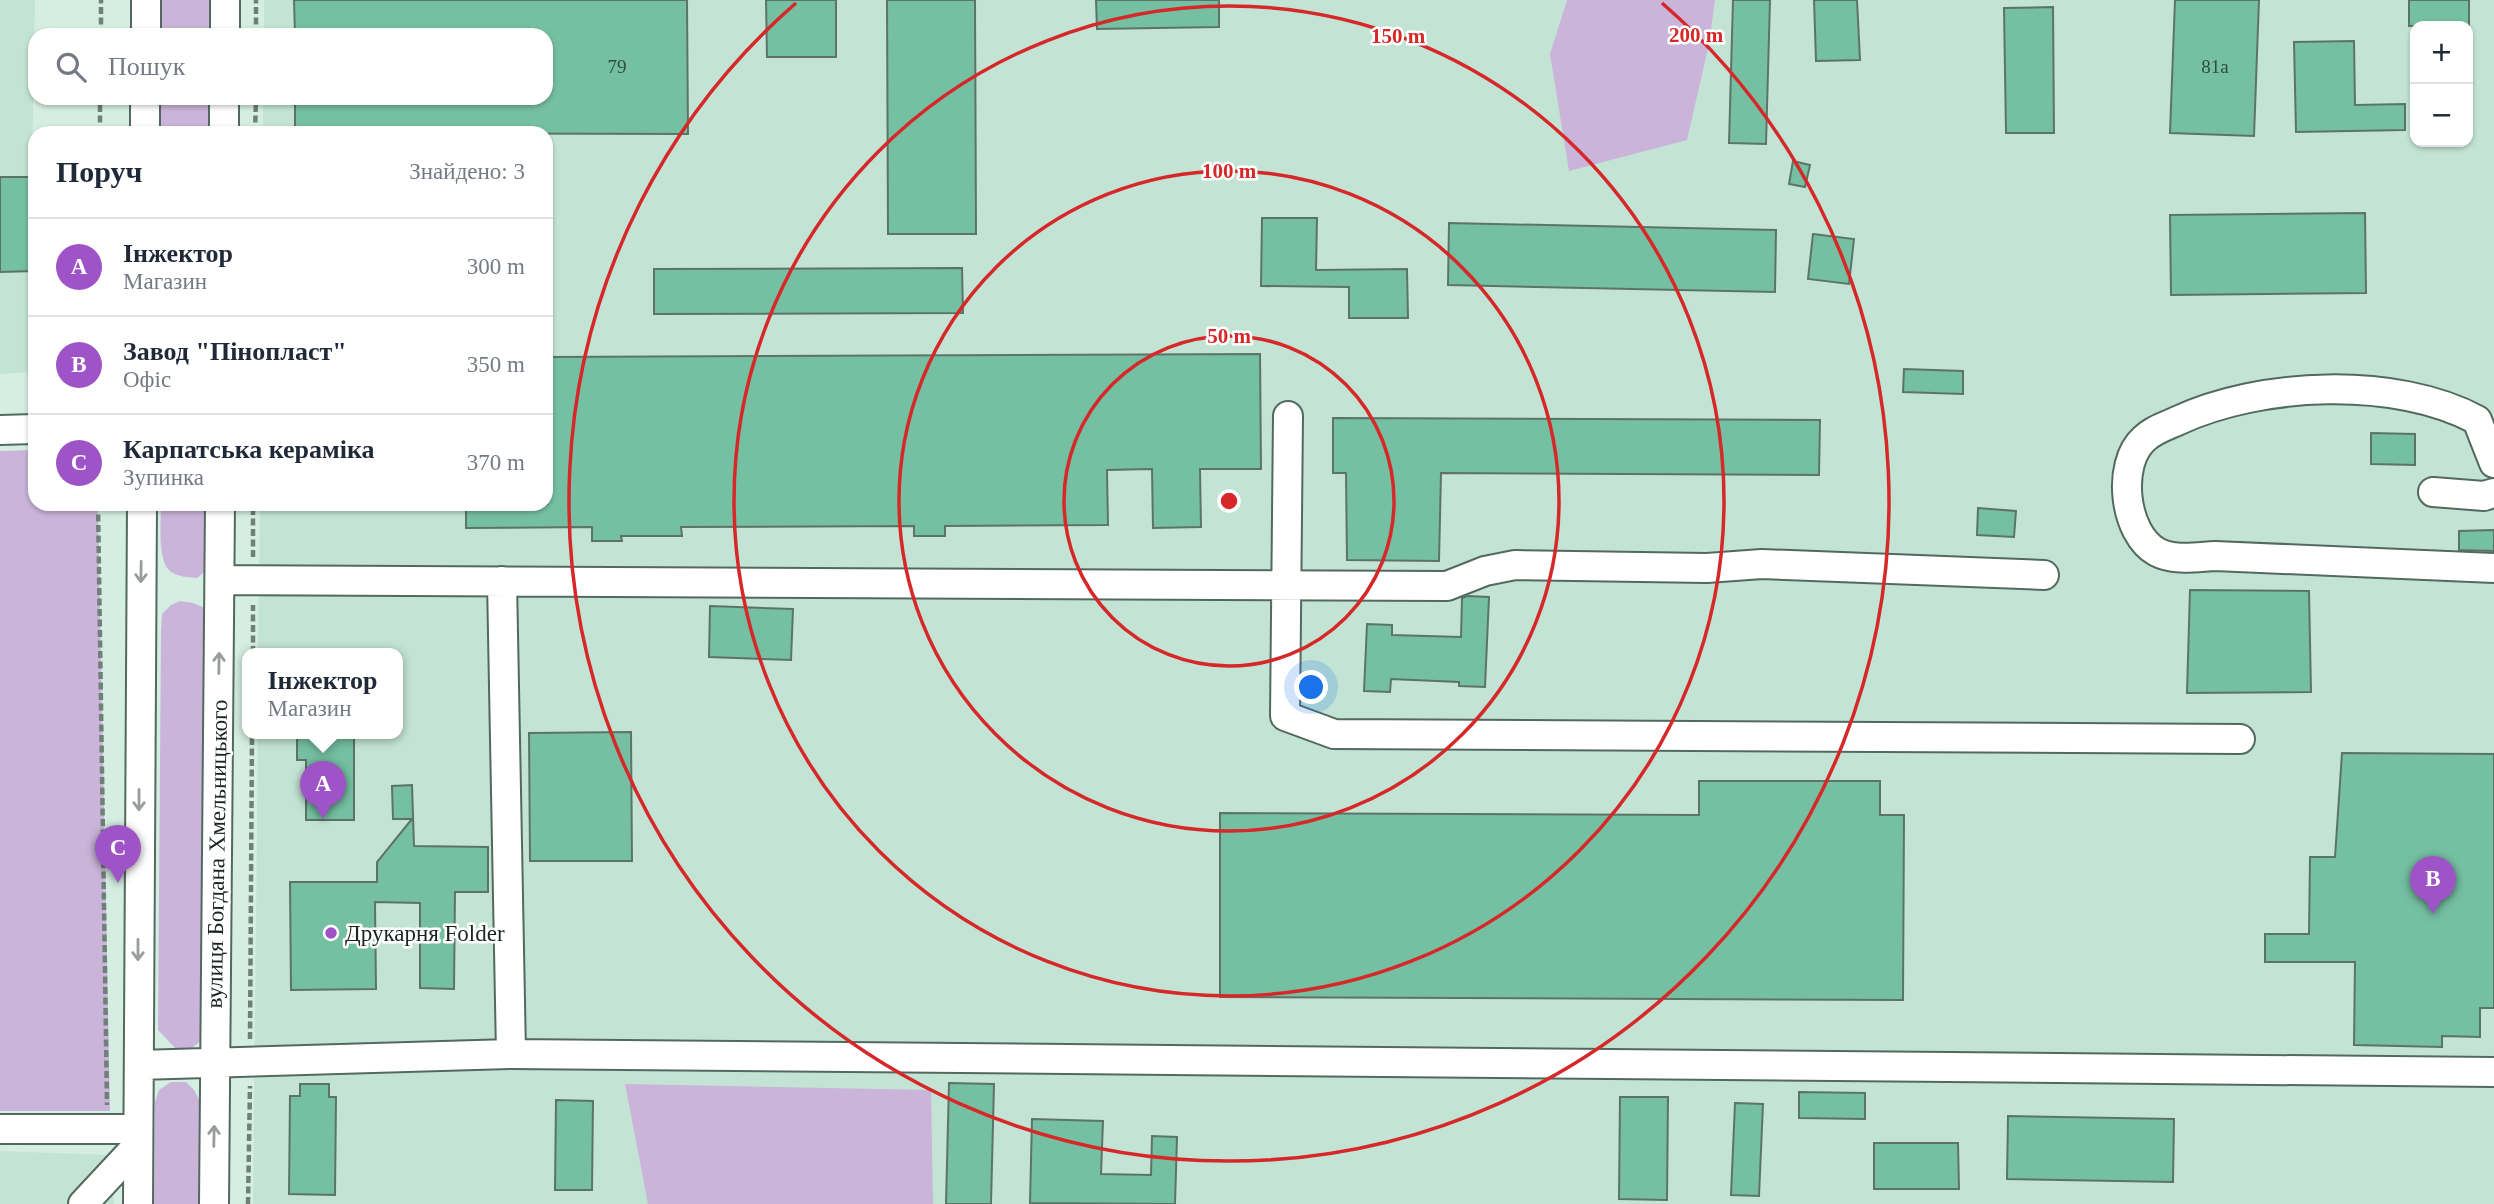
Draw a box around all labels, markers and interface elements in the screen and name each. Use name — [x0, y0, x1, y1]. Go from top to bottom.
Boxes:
map controls — [2410, 21, 2473, 147]
button: + — [2410, 21, 2473, 84]
text: 200 m — [1669, 23, 1724, 47]
text: 150 m — [1371, 24, 1426, 48]
search box — [28, 28, 553, 105]
icon: search — [52, 48, 90, 86]
text: Пошук — [108, 52, 185, 81]
house number: 79 — [608, 56, 627, 77]
house number: 81а — [2201, 56, 2229, 77]
button: − — [2410, 84, 2473, 147]
text: Поруч — [56, 155, 143, 188]
text: Знайдено: 3 — [409, 159, 525, 184]
text: 100 m — [1202, 159, 1257, 183]
text: Інжектор — [123, 239, 233, 268]
text: A — [71, 254, 87, 279]
text: 300 m — [467, 254, 525, 279]
text: Магазин — [123, 269, 207, 294]
text: 50 m — [1207, 324, 1251, 348]
text: Завод "Пінопласт" — [123, 337, 347, 366]
text: B — [71, 352, 87, 377]
text: 350 m — [467, 352, 525, 377]
text: Офіс — [123, 367, 171, 392]
text: Карпатська кераміка — [123, 435, 375, 464]
text: C — [71, 450, 87, 475]
text: 370 m — [467, 450, 525, 475]
text: Зупинка — [123, 465, 204, 490]
centre of rings — [1217, 489, 1241, 513]
one-way arrow — [134, 560, 148, 583]
popup — [242, 648, 403, 739]
one-way arrow — [212, 652, 226, 675]
text: Інжектор — [267, 666, 378, 695]
your location — [1294, 670, 1328, 704]
text: Магазин — [267, 696, 352, 721]
street label: вулиця Богдана Хмельницького — [202, 699, 232, 1009]
pin: A — [300, 761, 346, 819]
one-way arrow — [132, 788, 146, 811]
pin: C — [95, 825, 141, 883]
pin: B — [2410, 856, 2456, 914]
place label: Друкарня Folder — [345, 921, 505, 946]
marker: Друкарня Folder — [323, 925, 339, 941]
one-way arrow — [131, 938, 145, 961]
one-way arrow — [208, 1125, 221, 1148]

